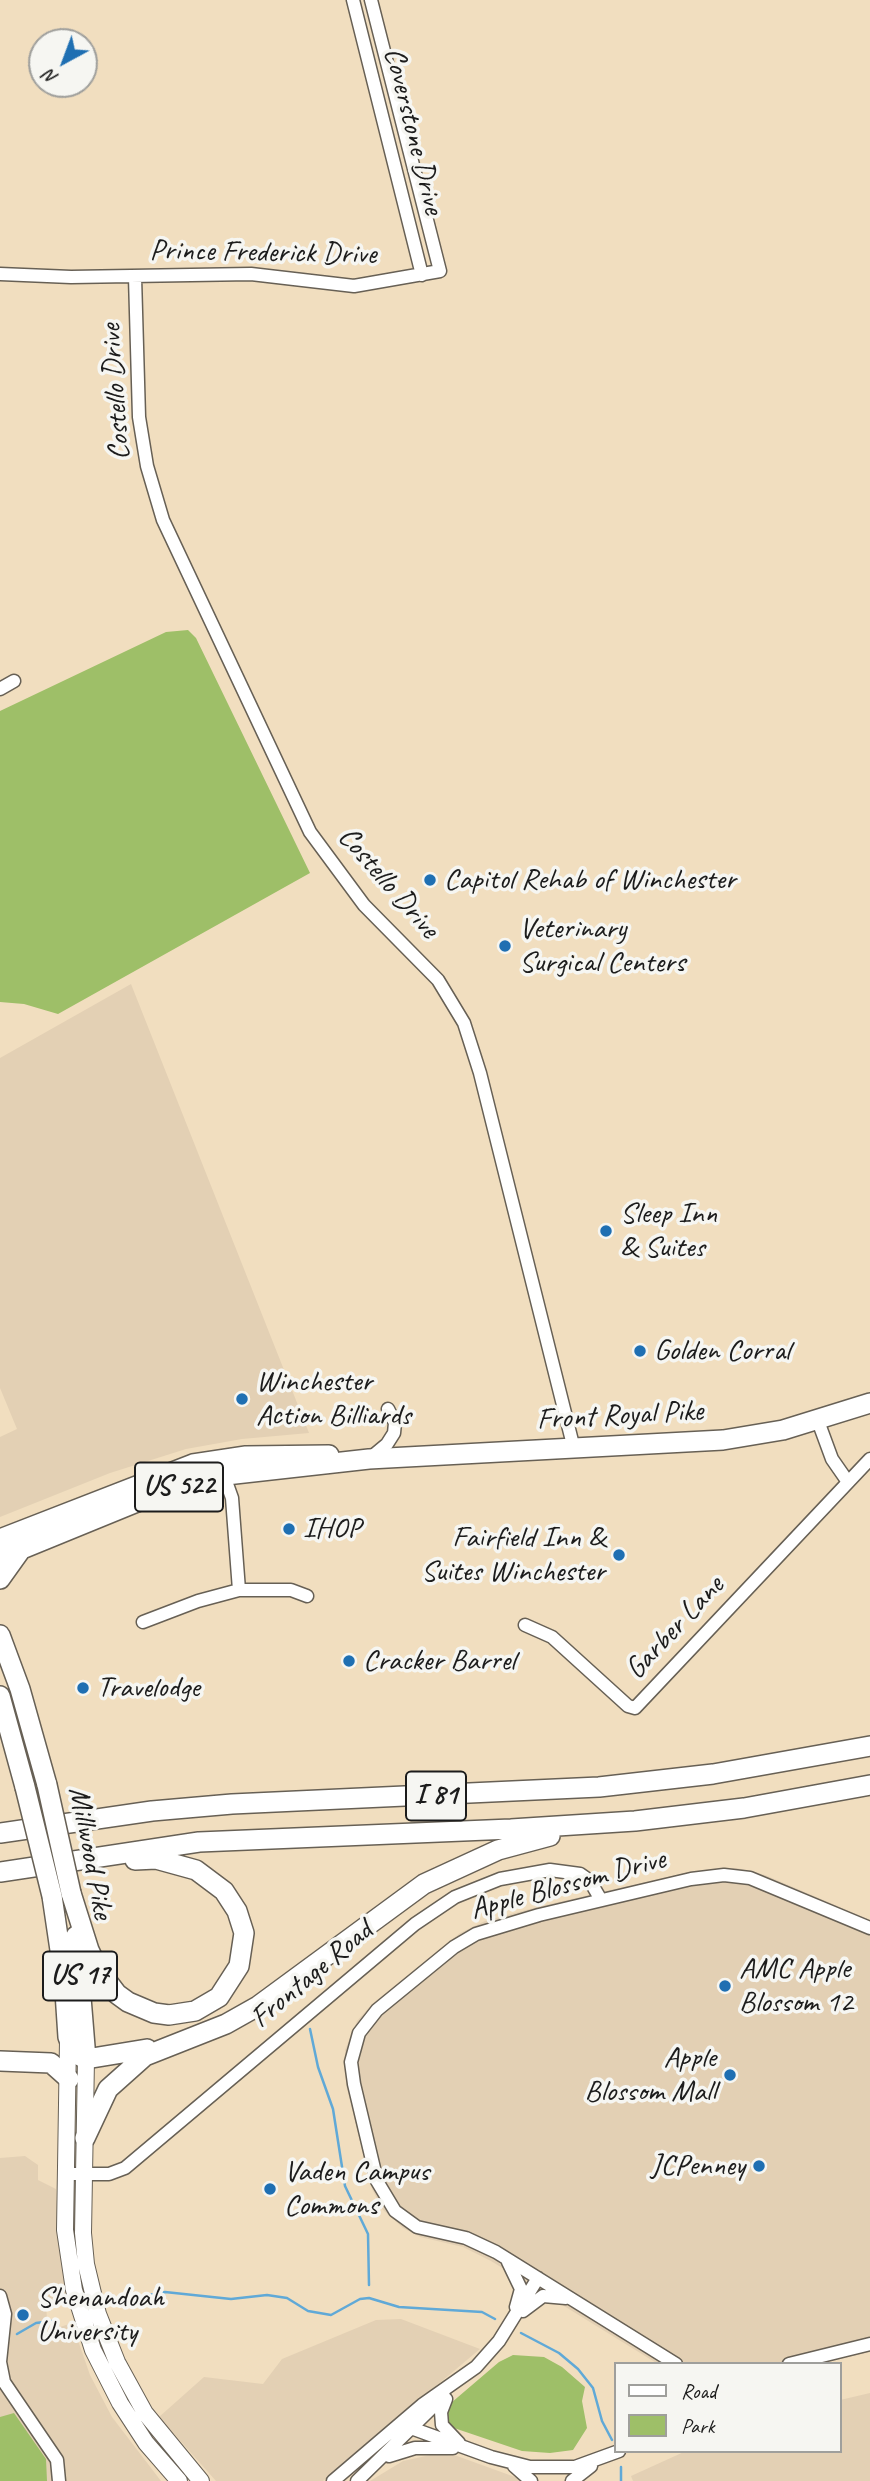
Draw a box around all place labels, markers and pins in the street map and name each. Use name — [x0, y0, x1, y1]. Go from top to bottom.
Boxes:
place label: Capitol Rehab of Winchester — [444, 862, 736, 898]
marker: Capitol Rehab of Winchester — [422, 872, 438, 888]
place label: Veterinary Surgical Centers — [519, 911, 685, 982]
marker: Veterinary Surgical Centers — [497, 938, 513, 954]
place label: Sleep Inn & Suites — [620, 1196, 717, 1266]
marker: Sleep Inn & Suites — [598, 1223, 614, 1239]
place label: Golden Corral — [654, 1333, 790, 1369]
marker: Golden Corral — [632, 1343, 648, 1359]
place label: Winchester Action Billiards — [256, 1364, 411, 1434]
marker: Winchester Action Billiards — [234, 1391, 250, 1407]
place label: IHOP — [303, 1511, 361, 1547]
place label: Fairfield Inn & Suites Winchester — [421, 1520, 605, 1590]
marker: IHOP — [281, 1521, 297, 1537]
marker: Fairfield Inn & Suites Winchester — [611, 1547, 627, 1563]
place label: Cracker Barrel — [363, 1643, 515, 1679]
marker: Cracker Barrel — [341, 1653, 357, 1669]
place label: Travelodge — [97, 1670, 200, 1706]
marker: Travelodge — [75, 1680, 91, 1696]
place label: AMC Apple Blossom 12 — [739, 1951, 853, 2022]
marker: AMC Apple Blossom 12 — [717, 1978, 733, 1994]
place label: Apple Blossom Mall — [584, 2040, 716, 2110]
marker: Apple Blossom Mall — [722, 2067, 738, 2083]
place label: JCPenney — [651, 2148, 745, 2184]
place label: Vaden Campus Commons — [284, 2154, 429, 2224]
marker: JCPenney — [751, 2158, 767, 2174]
marker: Vaden Campus Commons — [262, 2181, 278, 2197]
place label: Shenandoah University — [37, 2280, 164, 2350]
marker: Shenandoah University — [15, 2307, 31, 2323]

